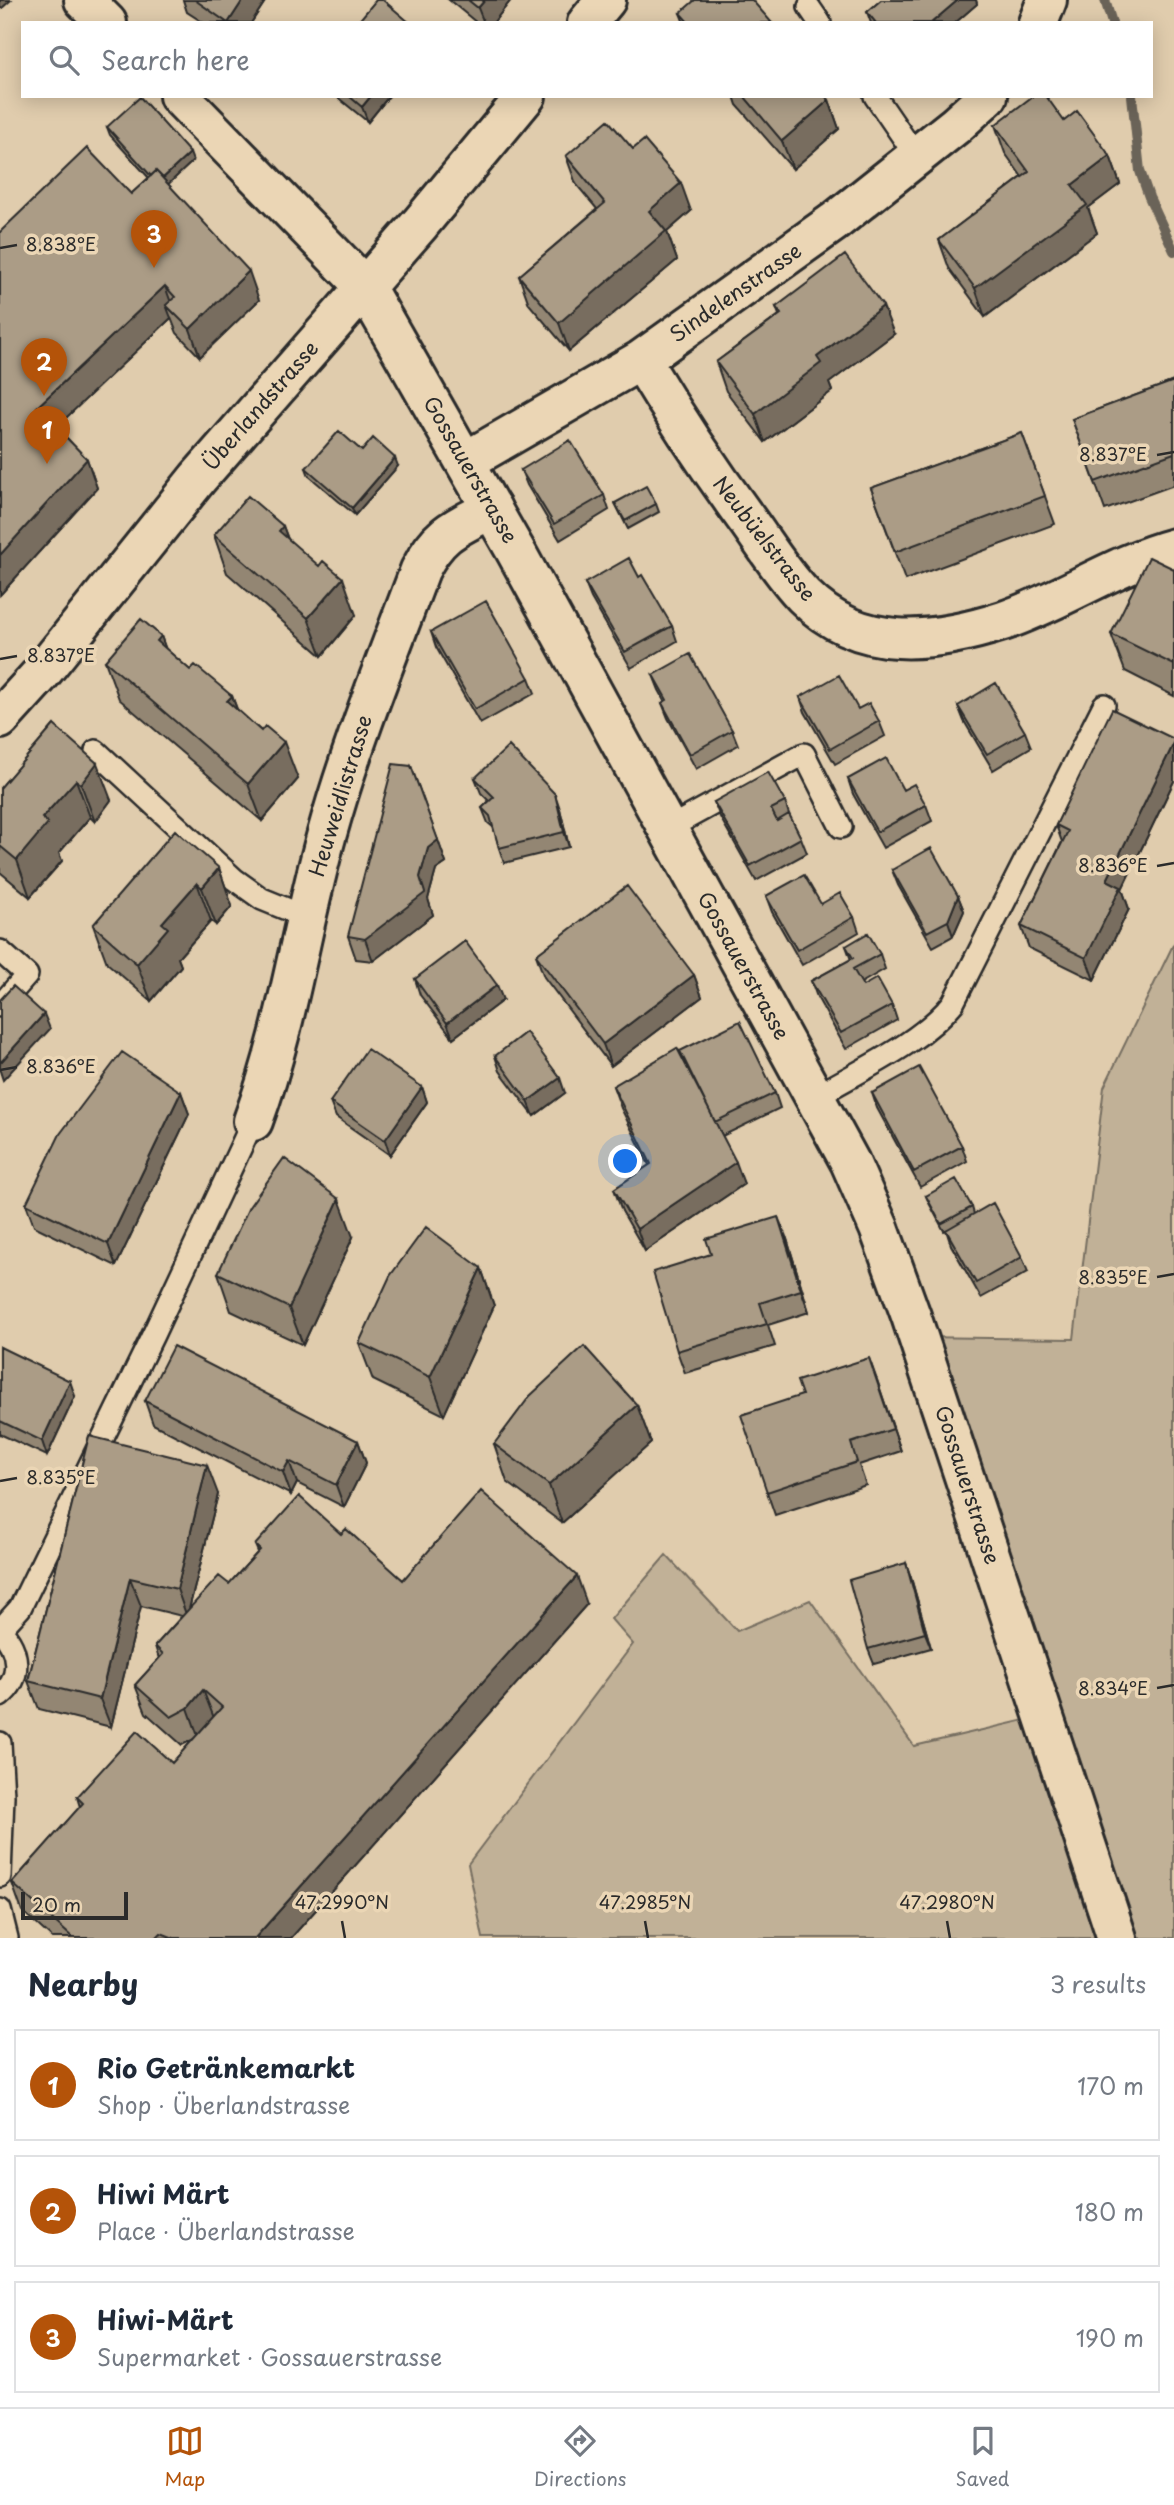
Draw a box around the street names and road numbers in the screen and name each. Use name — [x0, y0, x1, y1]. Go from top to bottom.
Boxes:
street label: Sindelenstrasse — [662, 234, 808, 349]
street label: Überlandstrasse — [194, 333, 325, 477]
street label: Gossauerstrasse — [416, 389, 527, 549]
street label: Neubüelstrasse — [706, 468, 825, 607]
street label: Heuweidlistrasse — [299, 711, 379, 880]
street label: Gossauerstrasse — [691, 885, 799, 1045]
street label: Gossauerstrasse — [928, 1401, 1010, 1568]

